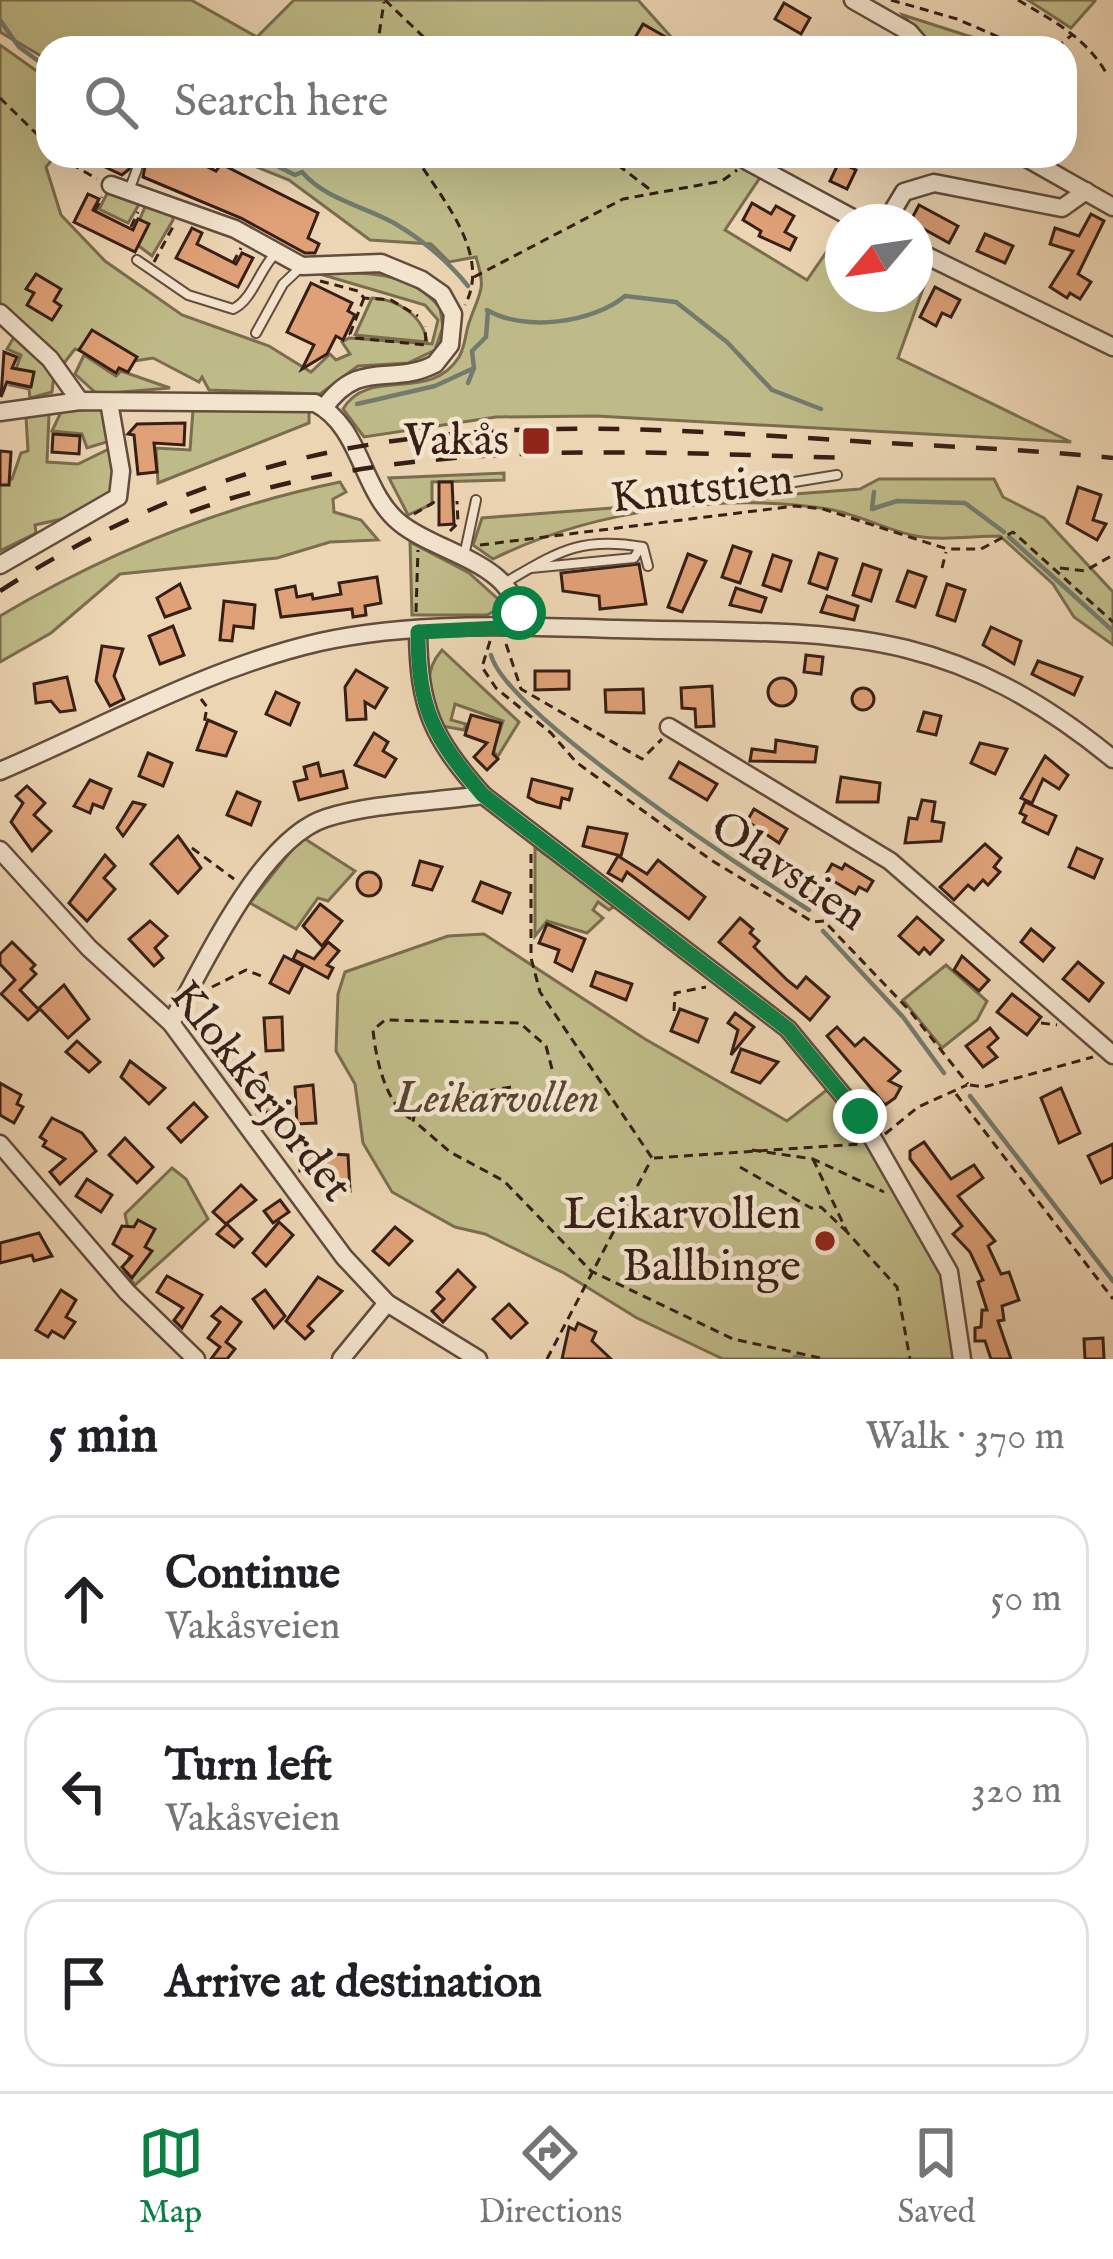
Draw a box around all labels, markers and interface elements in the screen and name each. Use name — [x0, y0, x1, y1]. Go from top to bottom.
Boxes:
search box — [36, 36, 1077, 168]
icon: search — [78, 69, 144, 135]
text: Search here — [174, 74, 388, 131]
north arrow — [825, 204, 933, 312]
place label: Vakås — [403, 413, 509, 470]
marker: Vakås — [520, 425, 552, 457]
street label: Knutstien — [608, 452, 796, 528]
route start — [492, 586, 546, 640]
street label: Olavstien — [699, 799, 877, 945]
street label: Klokkerjordet — [156, 970, 364, 1214]
park label: Leikarvollen — [393, 1071, 600, 1128]
route end — [833, 1089, 887, 1143]
place label: Leikarvollen Ballbinge — [563, 1187, 801, 1296]
marker: Leikarvollen Ballbinge — [812, 1228, 838, 1254]
text: 5 min — [48, 1405, 158, 1470]
text: Walk · 370 m — [866, 1413, 1065, 1462]
text: Continue — [165, 1546, 340, 1603]
icon: ahead — [51, 1566, 117, 1632]
text: 50 m — [990, 1575, 1062, 1624]
text: Vakåsveien — [165, 1603, 340, 1652]
text: Turn left — [165, 1738, 332, 1795]
icon: left — [51, 1758, 117, 1824]
text: 320 m — [971, 1767, 1062, 1816]
text: Vakåsveien — [165, 1795, 340, 1844]
icon: arrive — [51, 1950, 117, 2016]
text: Arrive at destination — [165, 1955, 542, 2012]
tab: Map — [138, 2120, 204, 2234]
tab: Directions — [479, 2120, 622, 2234]
tab: Saved — [897, 2120, 975, 2234]

